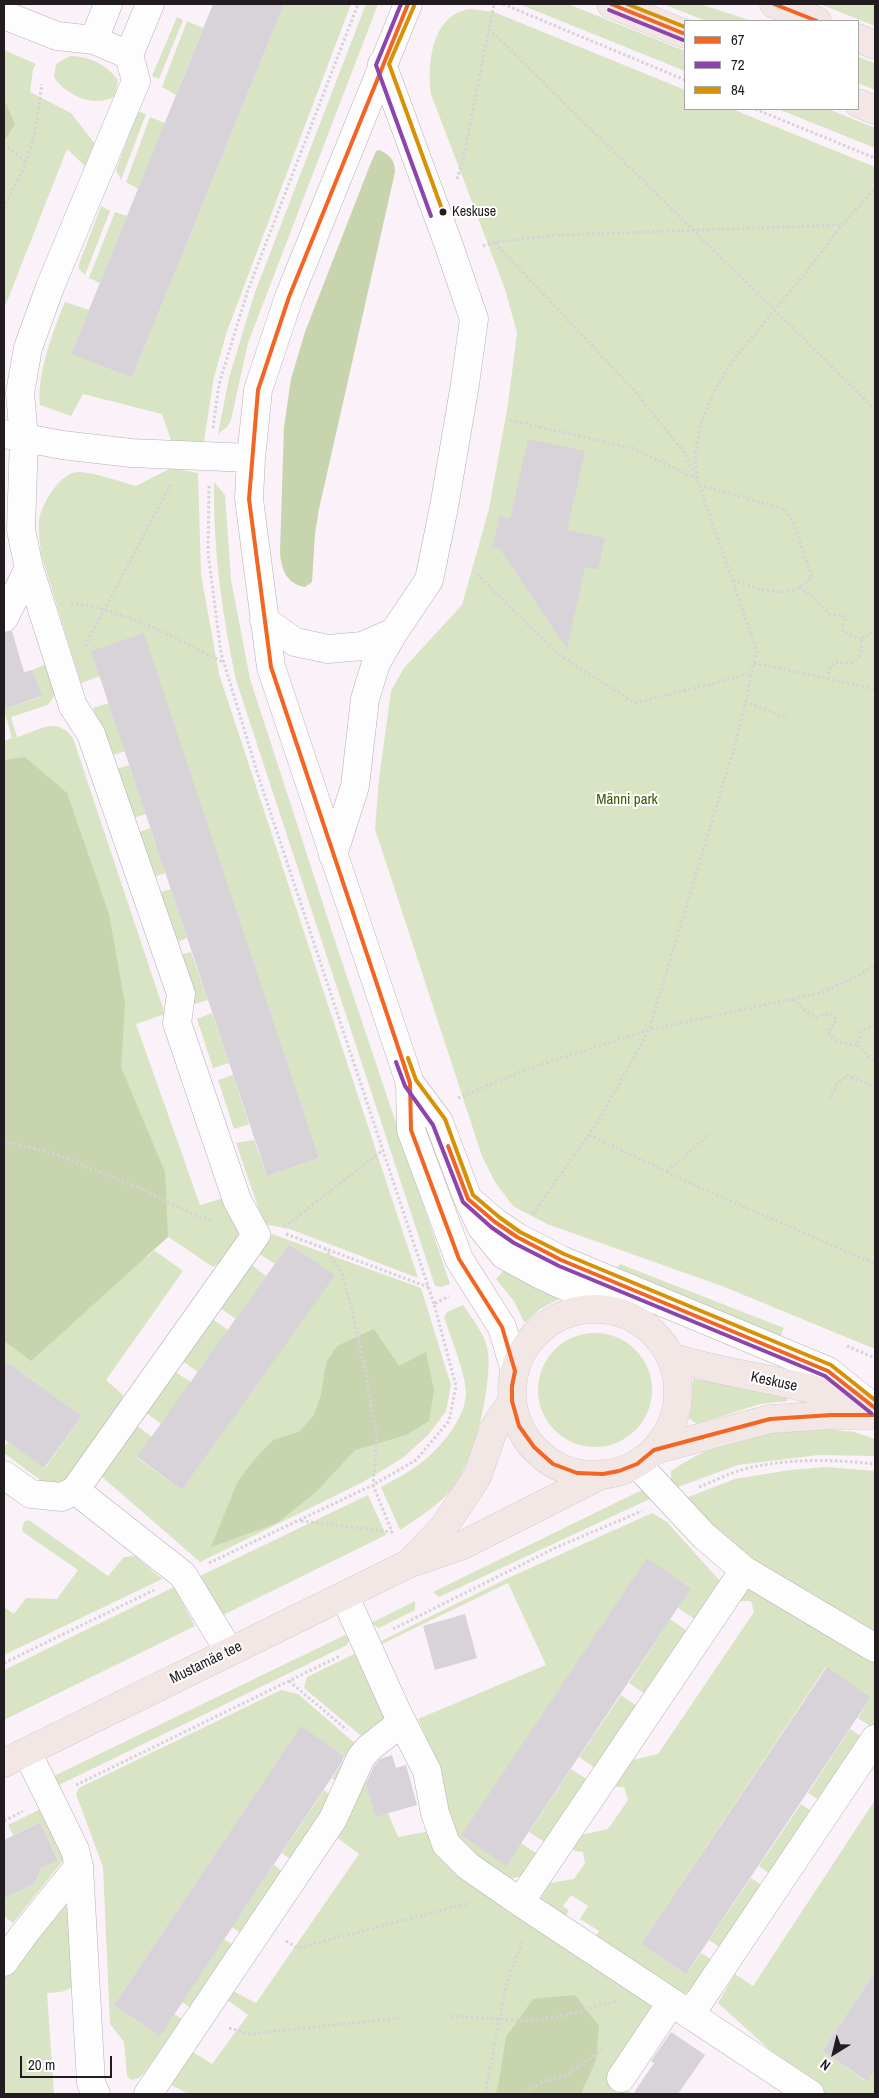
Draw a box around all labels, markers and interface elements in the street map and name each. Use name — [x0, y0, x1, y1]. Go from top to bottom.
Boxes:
legend — [684, 20, 859, 110]
text: 67 — [731, 29, 745, 50]
text: 72 — [731, 54, 745, 75]
text: 84 — [731, 79, 745, 100]
place label: Keskuse — [452, 204, 496, 220]
marker: Keskuse — [438, 207, 448, 217]
park label: Männi park — [596, 791, 658, 809]
street label: Keskuse — [749, 1368, 799, 1396]
street label: Mustamäe tee — [167, 1638, 245, 1688]
north arrow — [809, 2028, 859, 2078]
scale bar — [22, 2046, 115, 2078]
text: 20 m — [28, 2054, 55, 2075]
text: N — [817, 2055, 834, 2075]

